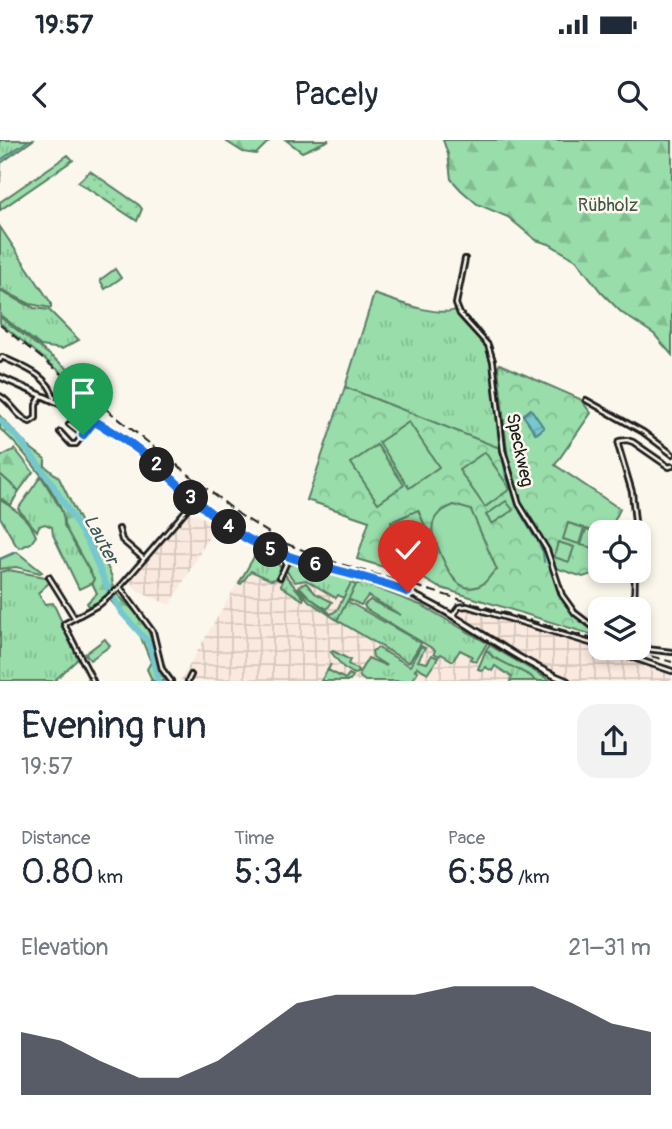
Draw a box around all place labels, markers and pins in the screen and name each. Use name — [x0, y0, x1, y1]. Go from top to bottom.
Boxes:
pin — [53, 363, 113, 435]
pin: 2 — [140, 448, 174, 482]
pin: 3 — [174, 480, 208, 516]
pin: 4 — [212, 510, 246, 544]
pin — [378, 520, 438, 592]
pin: 5 — [254, 532, 288, 568]
pin: 6 — [298, 548, 334, 582]

